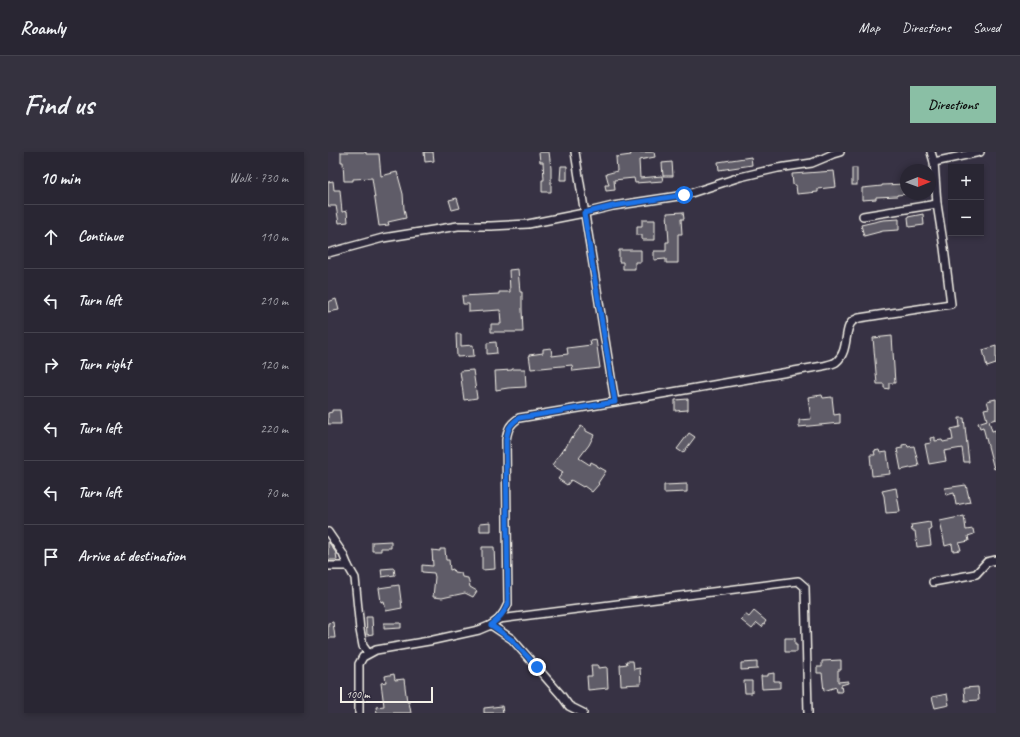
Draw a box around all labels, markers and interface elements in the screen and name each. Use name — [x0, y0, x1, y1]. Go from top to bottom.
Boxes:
text: Roamly — [20, 16, 66, 40]
text: Map — [859, 19, 880, 36]
text: Directions — [902, 19, 951, 36]
text: Saved — [973, 19, 1000, 36]
button: Directions — [910, 86, 996, 123]
text: Find us — [24, 87, 94, 122]
north arrow — [900, 164, 936, 200]
map controls — [948, 164, 984, 236]
button: + — [948, 164, 984, 200]
text: 10 min — [40, 168, 80, 189]
text: Walk · 730 m — [229, 170, 288, 186]
route start — [675, 186, 693, 204]
button: − — [948, 200, 984, 236]
icon: ahead — [40, 226, 62, 248]
text: Continue — [78, 227, 123, 246]
text: 110 m — [260, 229, 288, 245]
icon: left — [40, 290, 62, 312]
text: Turn left — [78, 291, 121, 310]
text: 210 m — [260, 293, 288, 309]
icon: right — [40, 354, 62, 376]
text: Turn right — [78, 355, 131, 374]
text: 120 m — [260, 357, 288, 373]
icon: left — [40, 418, 62, 440]
text: Turn left — [78, 419, 121, 438]
text: 220 m — [260, 421, 288, 437]
icon: left — [40, 482, 62, 504]
text: Turn left — [78, 483, 121, 502]
text: 70 m — [266, 485, 288, 501]
icon: arrive — [40, 546, 62, 568]
text: Arrive at destination — [78, 547, 185, 566]
route end — [528, 658, 546, 676]
scale bar — [340, 685, 433, 704]
text: 100 m — [346, 687, 370, 701]

